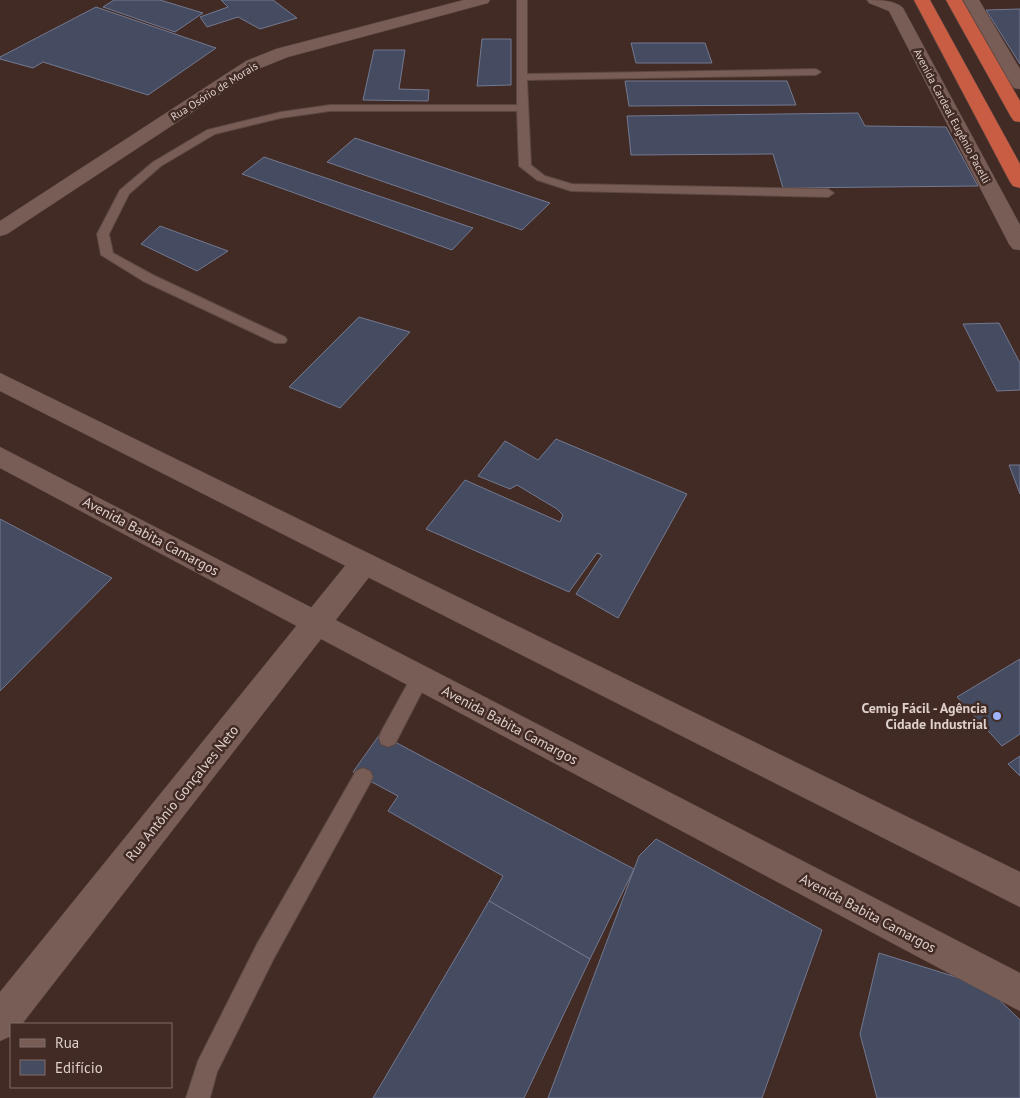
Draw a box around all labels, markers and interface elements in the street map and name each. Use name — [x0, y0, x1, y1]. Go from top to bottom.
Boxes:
street label: Avenida Cardeal Eugênio Pacelli — [910, 46, 994, 186]
street label: Rua Osório de Morais — [168, 58, 260, 123]
street label: Avenida Babita Camargos — [80, 492, 222, 580]
street label: Avenida Babita Camargos — [439, 681, 581, 769]
place label: Cemig Fácil - Agência Cidade Industrial — [861, 699, 988, 733]
marker: Cemig Fácil - Agência Cidade Industrial — [991, 710, 1003, 722]
street label: Rua Antônio Gonçalves Neto — [122, 721, 242, 865]
street label: Avenida Babita Camargos — [797, 869, 939, 957]
legend — [10, 1023, 172, 1088]
text: Rua — [55, 1033, 79, 1052]
text: Edifício — [55, 1058, 103, 1077]

